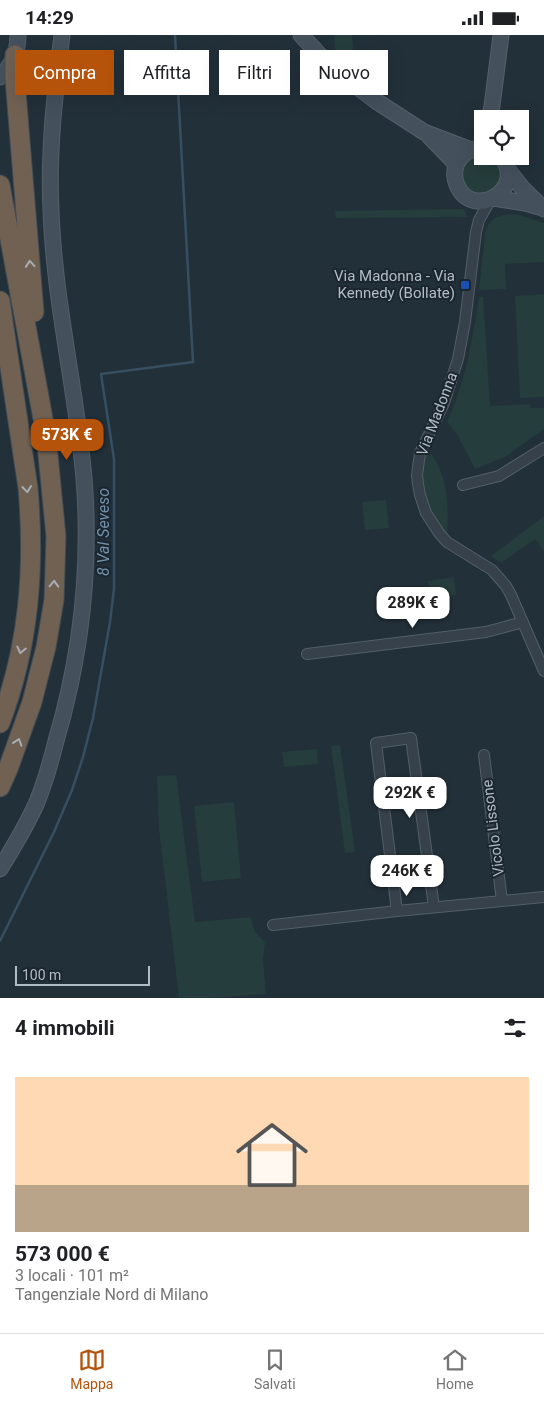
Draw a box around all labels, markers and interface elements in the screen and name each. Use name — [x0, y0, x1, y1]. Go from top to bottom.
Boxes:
text: 14:29 — [25, 6, 74, 29]
chip: Compra — [15, 50, 114, 95]
chip: Affitta — [124, 50, 209, 95]
chip: Filtri — [219, 50, 290, 95]
chip: Nuovo — [300, 50, 388, 95]
map controls — [474, 110, 529, 165]
button: locate — [474, 110, 529, 165]
one-way arrow — [25, 260, 36, 268]
place label: Via Madonna - Via Kennedy (Bollate) — [334, 267, 455, 302]
marker: Via Madonna - Via Kennedy (Bollate) — [459, 279, 471, 291]
street label: Via Madonna — [413, 370, 461, 458]
pin: 573K € — [26, 419, 108, 461]
text: 573K € — [42, 425, 92, 444]
one-way arrow — [21, 485, 32, 493]
water label: 8 Val Seveso — [94, 488, 113, 576]
one-way arrow — [49, 580, 59, 588]
pin: 289K € — [372, 587, 454, 629]
text: 289K € — [388, 593, 438, 612]
one-way arrow — [16, 646, 27, 655]
one-way arrow — [12, 738, 22, 747]
pin: 292K € — [369, 777, 451, 819]
street label: Vicolo Lissone — [478, 778, 508, 877]
text: 292K € — [385, 783, 435, 802]
pin: 246K € — [366, 855, 448, 897]
text: 246K € — [382, 861, 432, 880]
scale bar — [15, 963, 150, 986]
text: 100 m — [22, 967, 61, 983]
icon: filters — [501, 1014, 529, 1042]
text: 4 immobili — [15, 1016, 115, 1040]
icon: home — [227, 1110, 317, 1200]
text: 573 000 € — [15, 1242, 110, 1266]
text: 3 locali · 101 m² — [15, 1266, 129, 1285]
text: Tangenziale Nord di Milano — [15, 1285, 208, 1304]
tab: Mappa — [70, 1346, 113, 1392]
tab: Salvati — [254, 1346, 296, 1392]
tab: Home — [436, 1346, 474, 1392]

